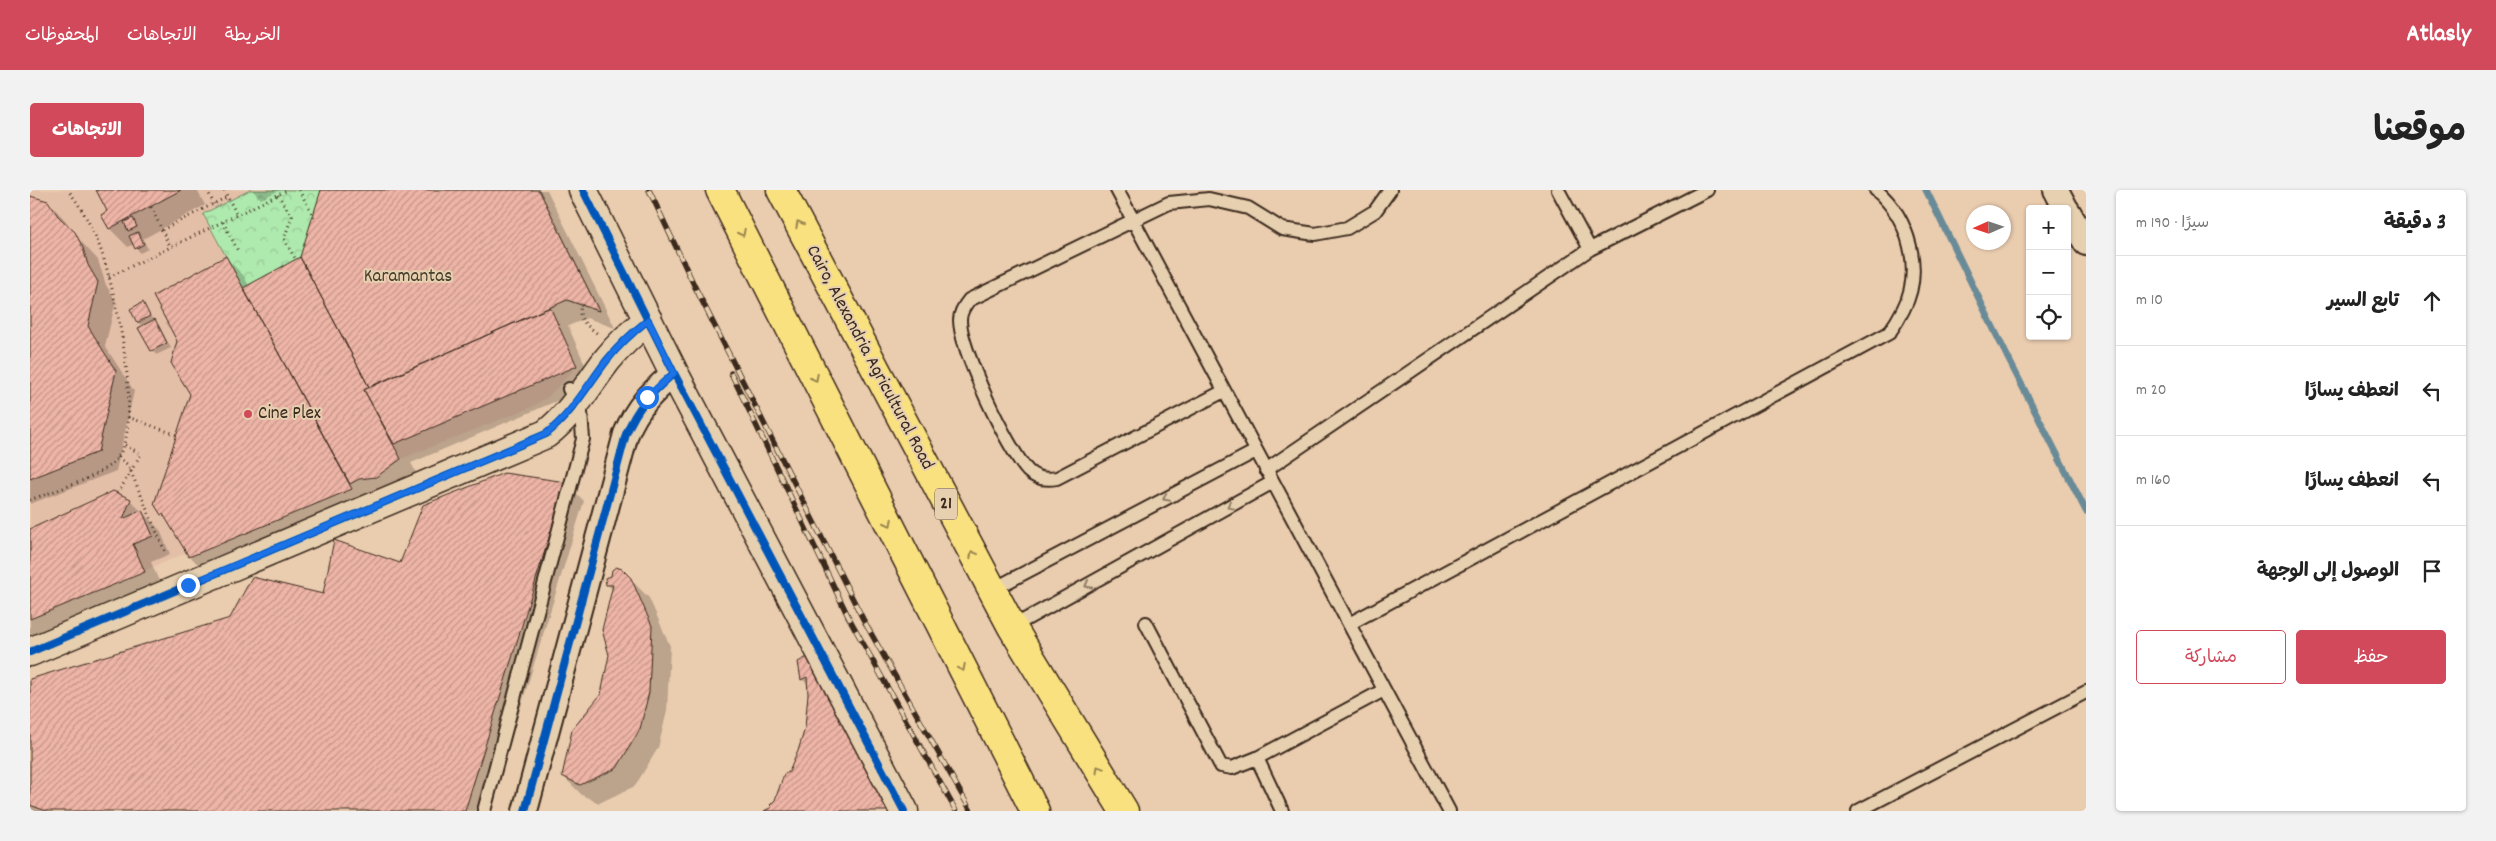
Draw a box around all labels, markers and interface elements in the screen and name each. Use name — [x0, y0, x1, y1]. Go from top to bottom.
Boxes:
text: Atlasly — [2407, 18, 2471, 52]
text: المحفوظات — [25, 24, 99, 49]
text: الاتجاهات — [127, 24, 197, 49]
text: الخريطة — [225, 24, 281, 49]
button: الاتجاهات — [30, 103, 144, 157]
text: موقعنا — [2373, 108, 2466, 158]
north arrow — [1966, 205, 2011, 250]
map controls — [2026, 205, 2071, 340]
button: + — [2026, 205, 2071, 250]
text: 3 دقيقة — [2383, 209, 2446, 239]
text: سيرًا · 190 m — [2136, 212, 2209, 235]
one-way arrow — [795, 220, 805, 229]
one-way arrow — [736, 228, 746, 237]
street label: Cairo, Alexandria Agricultural Road — [798, 241, 940, 475]
button: − — [2026, 250, 2071, 295]
park label: Karamantas — [364, 264, 452, 291]
icon: ahead — [2418, 287, 2446, 315]
text: 10 m — [2136, 289, 2163, 312]
text: تابع السير — [2327, 289, 2399, 316]
button: locate — [2026, 295, 2071, 340]
one-way arrow — [809, 373, 819, 382]
icon: left — [2418, 377, 2446, 405]
text: 20 m — [2136, 379, 2166, 402]
text: انعطف يسارًا — [2305, 379, 2399, 406]
route start — [636, 386, 659, 409]
place label: Cine Plex — [258, 401, 321, 428]
marker: Cine Plex — [242, 408, 254, 420]
icon: left — [2418, 467, 2446, 495]
text: 160 m — [2136, 469, 2171, 492]
text: انعطف يسارًا — [2305, 469, 2399, 496]
road number: 21 — [935, 488, 957, 519]
one-way arrow — [1163, 492, 1172, 502]
one-way arrow — [1227, 500, 1236, 510]
one-way arrow — [883, 518, 893, 527]
one-way arrow — [969, 550, 979, 559]
icon: arrive — [2418, 557, 2446, 585]
text: الوصول إلى الوجهة — [2257, 559, 2399, 586]
route end — [177, 574, 200, 597]
one-way arrow — [1085, 578, 1094, 588]
button: مشاركة — [2136, 630, 2286, 684]
button: حفظ — [2296, 630, 2446, 684]
one-way arrow — [956, 663, 967, 672]
one-way arrow — [1095, 766, 1105, 775]

